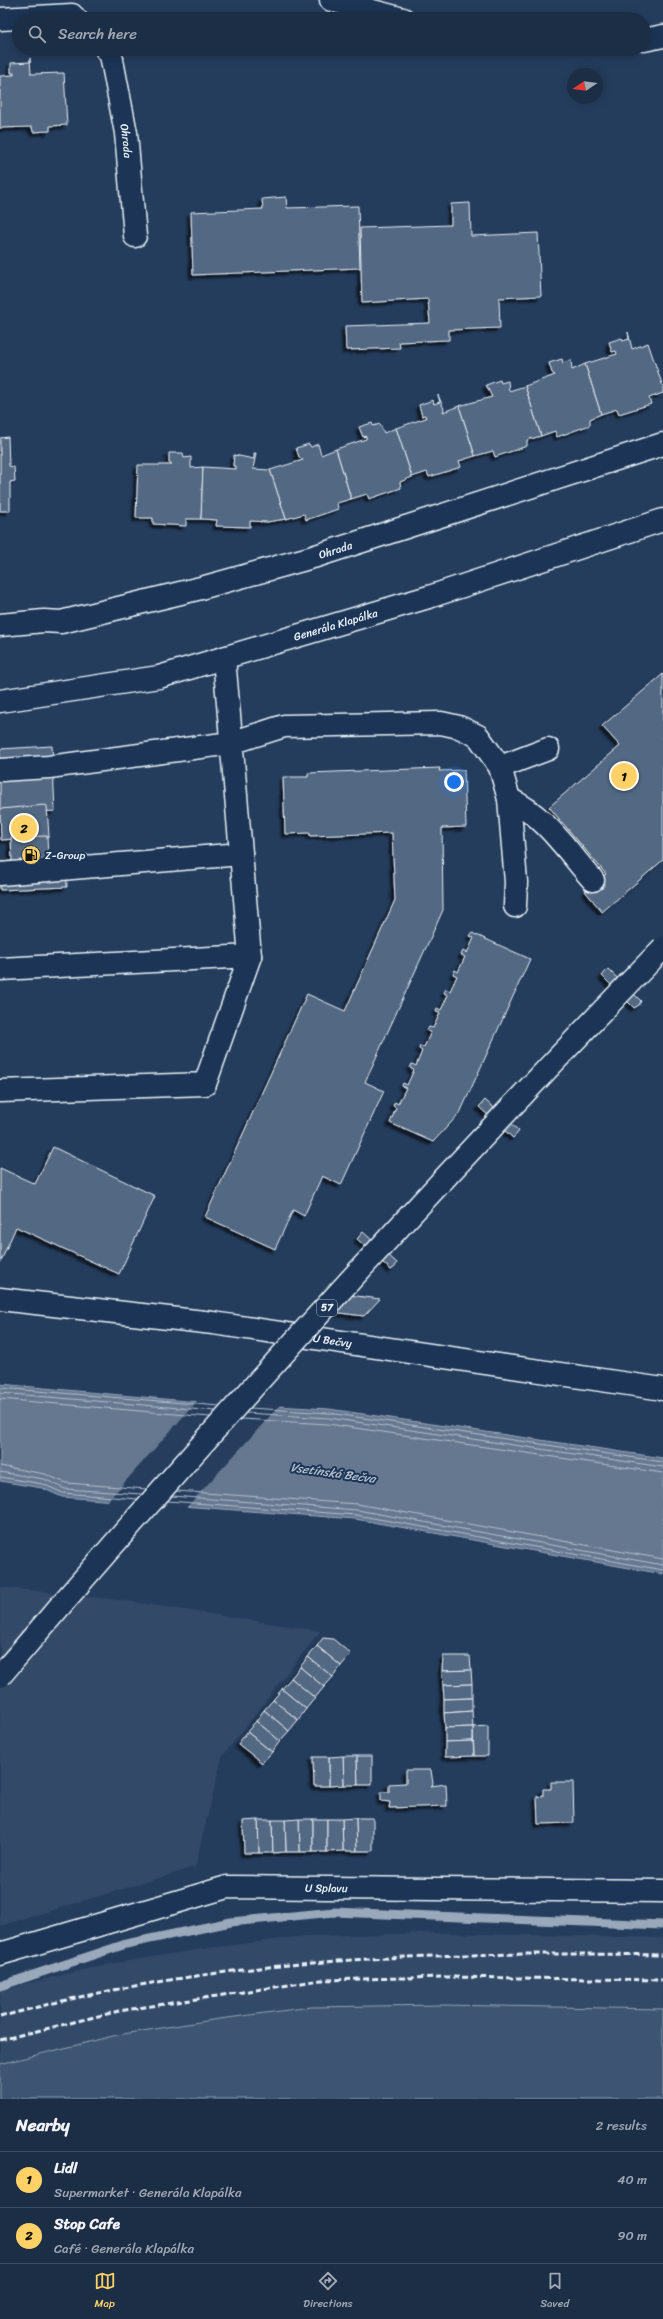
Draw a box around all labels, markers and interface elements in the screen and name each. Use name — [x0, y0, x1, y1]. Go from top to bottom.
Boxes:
search box — [12, 12, 651, 56]
text: Search here — [58, 21, 137, 47]
icon: search — [26, 23, 48, 45]
north arrow — [567, 68, 603, 104]
street label: Ohrada — [115, 122, 138, 159]
street label: Ohrada — [316, 535, 355, 564]
street label: Generála Klapálka — [291, 603, 380, 646]
pin: 1 — [611, 761, 637, 791]
your location — [444, 772, 464, 792]
pin: 2 — [11, 813, 37, 843]
fuel station icon: Z-Group — [20, 844, 42, 866]
place label: Z-Group — [45, 846, 85, 865]
road number: 57 — [317, 1300, 337, 1316]
street label: U Bečvy — [312, 1328, 353, 1353]
water label: Vsetínská Bečva — [289, 1456, 379, 1490]
street label: U Splavu — [305, 1878, 348, 1898]
text: Nearby — [16, 2110, 70, 2140]
text: 2 results — [596, 2114, 647, 2137]
text: Lidl — [54, 2155, 77, 2181]
text: 1 — [26, 2168, 32, 2191]
text: 40 m — [617, 2168, 647, 2191]
text: Supermarket · Generála Klapálka — [54, 2181, 242, 2204]
text: Stop Cafe — [54, 2211, 120, 2237]
text: 2 — [25, 2224, 33, 2247]
text: 90 m — [617, 2224, 647, 2247]
text: Café · Generála Klapálka — [54, 2237, 194, 2260]
tab: Map — [94, 2270, 116, 2313]
tab: Directions — [303, 2270, 353, 2313]
tab: Saved — [540, 2270, 569, 2313]

